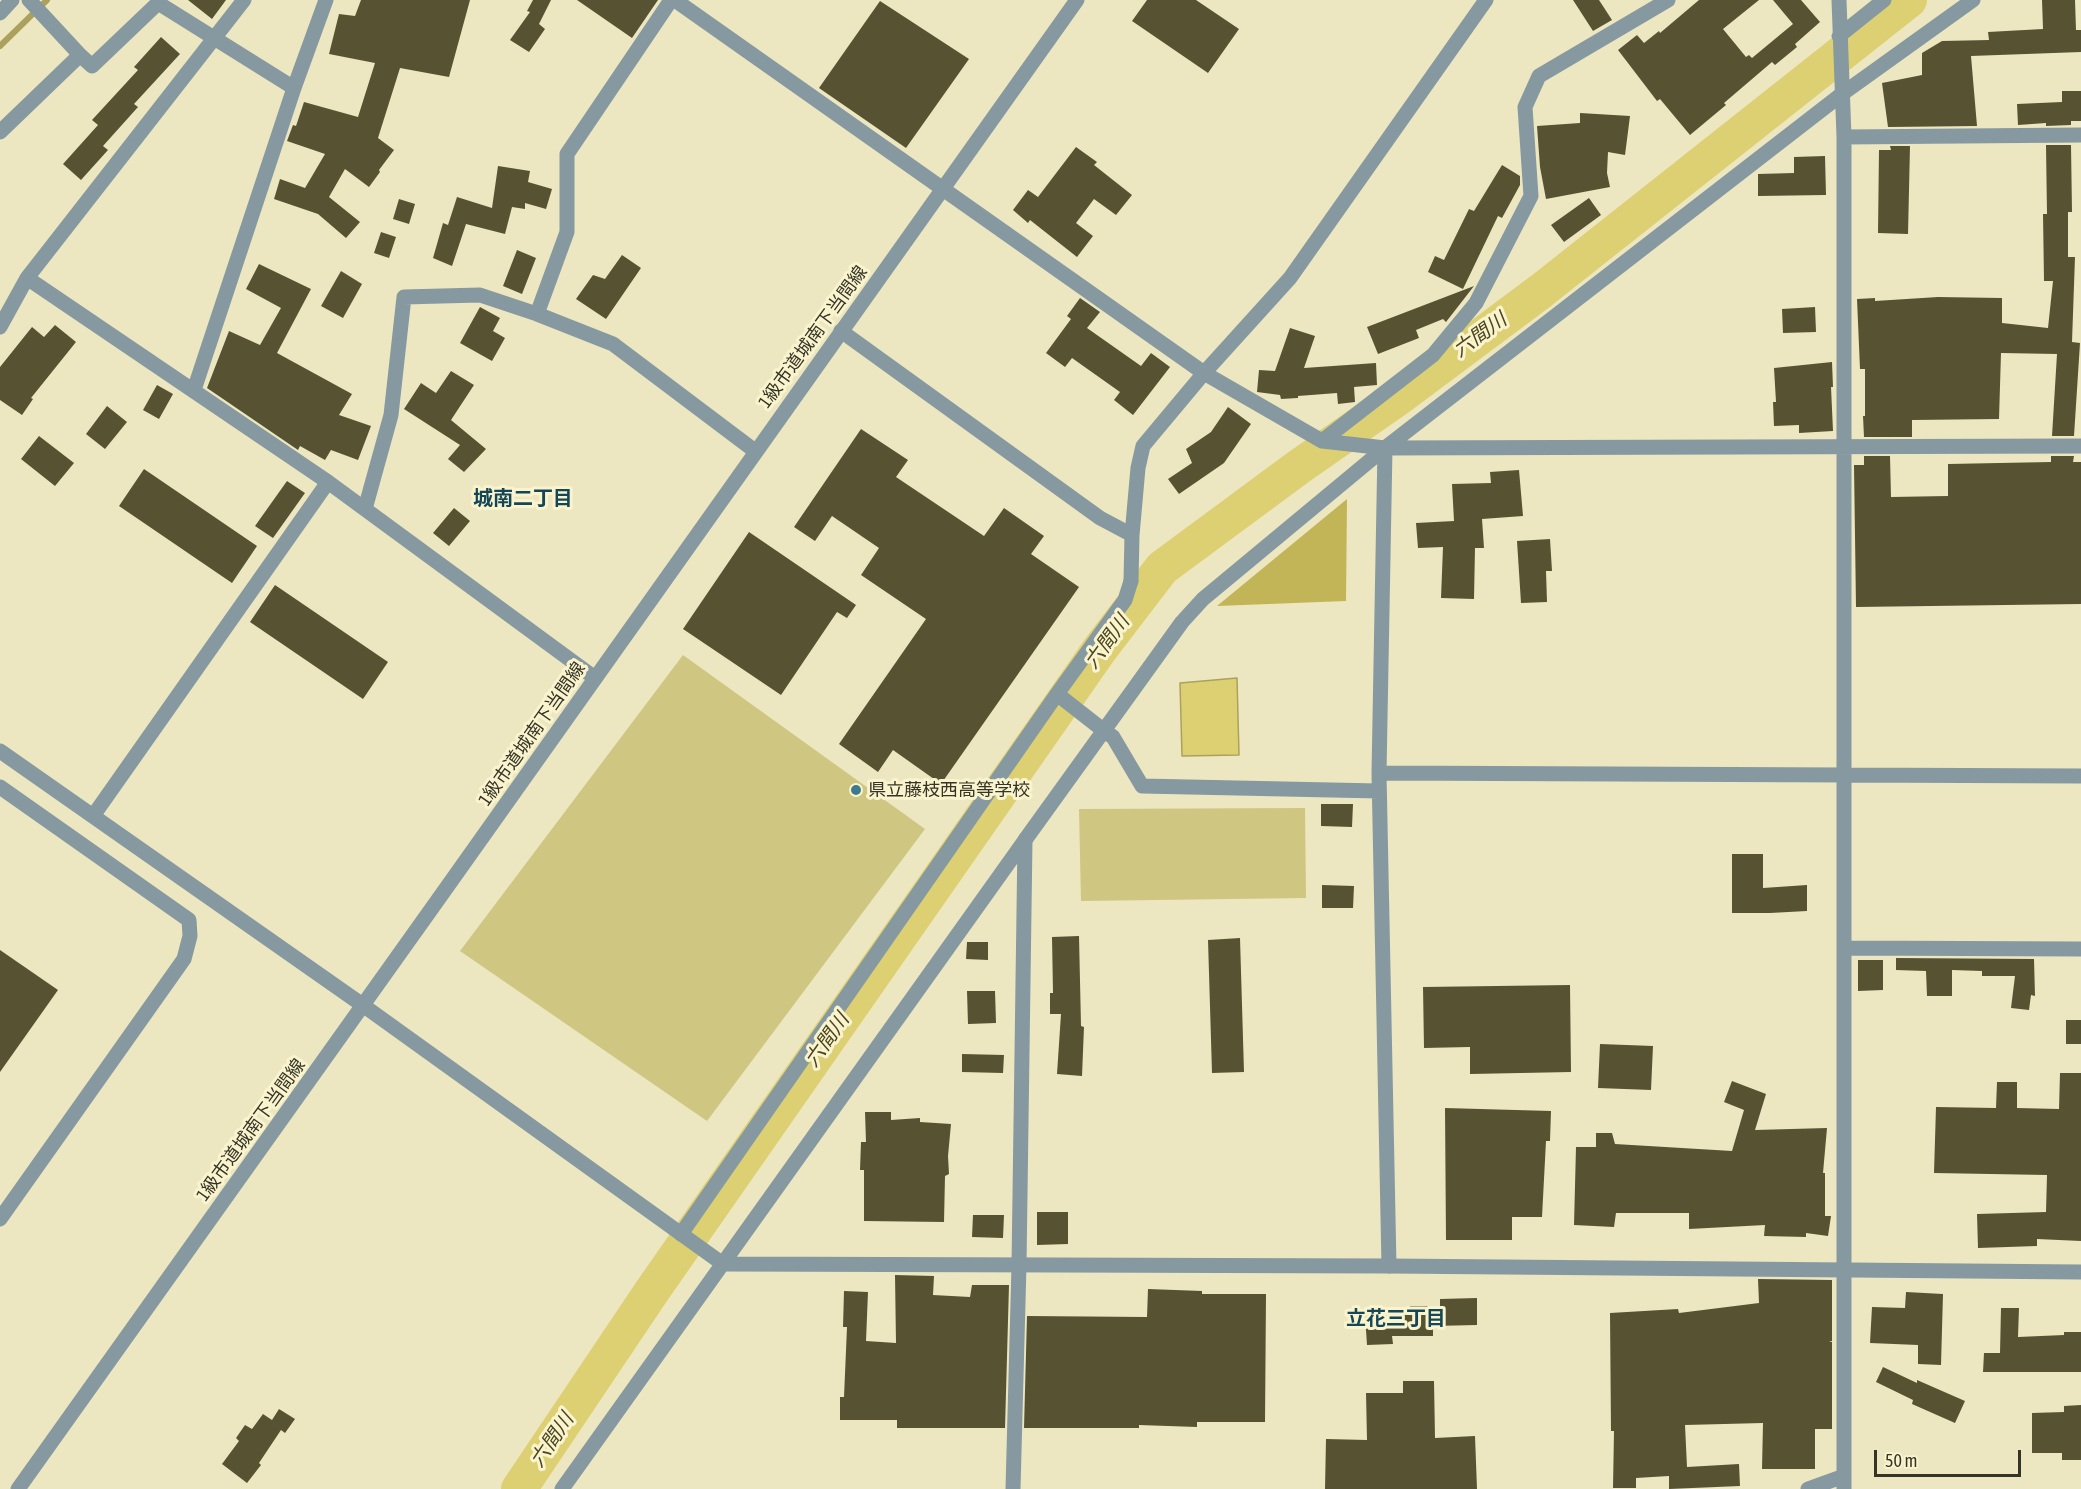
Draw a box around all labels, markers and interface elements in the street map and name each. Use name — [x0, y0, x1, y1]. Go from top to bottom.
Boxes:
street label: 1級市道城南下当間線 — [754, 262, 872, 412]
water label: 六間川 — [1449, 308, 1511, 362]
district label: 城南二丁目 — [473, 487, 573, 511]
water label: 六間川 — [1080, 611, 1134, 673]
street label: 1級市道城南下当間線 — [474, 658, 590, 810]
place label: 県立藤枝西高等学校 — [868, 779, 1030, 801]
marker: 県立藤枝西高等学校 — [849, 783, 863, 797]
water label: 六間川 — [800, 1009, 854, 1071]
street label: 1級市道城南下当間線 — [192, 1055, 310, 1205]
district label: 立花三丁目 — [1346, 1307, 1446, 1331]
water label: 六間川 — [525, 1408, 579, 1472]
scale bar — [1877, 1438, 2024, 1476]
text: 50 m — [1885, 1450, 1917, 1471]

